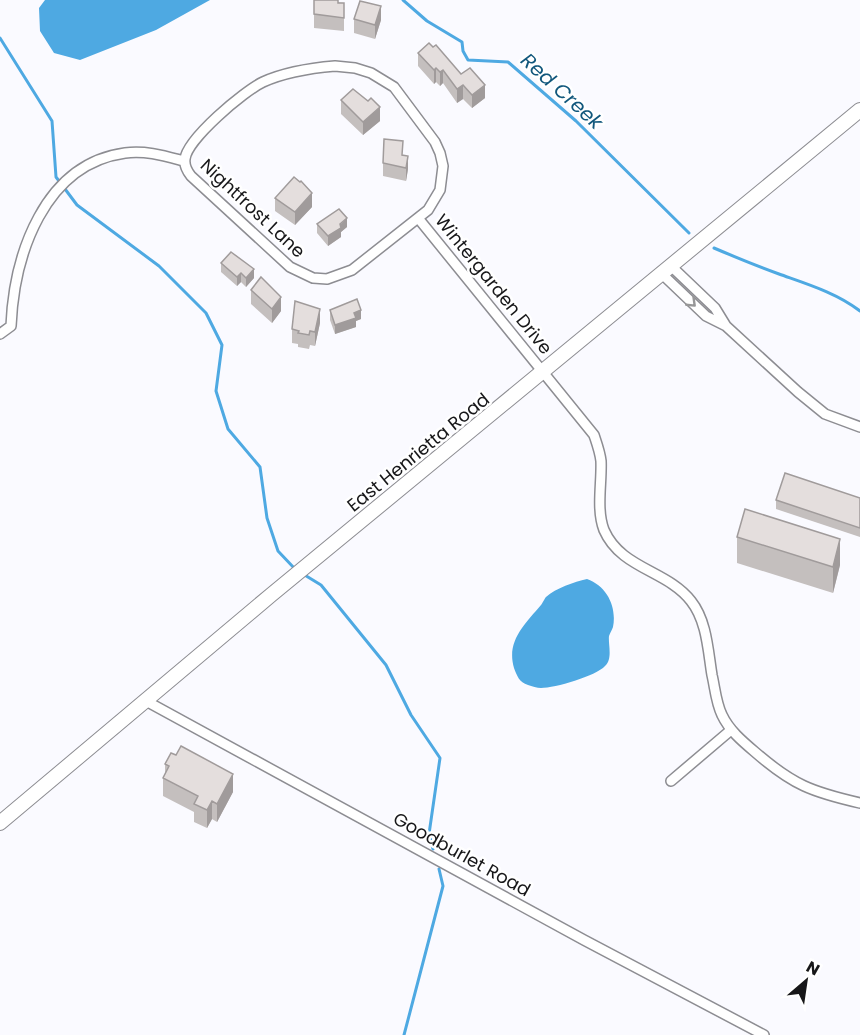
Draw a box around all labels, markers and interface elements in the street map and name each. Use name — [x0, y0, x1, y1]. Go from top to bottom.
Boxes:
water label: Red Creek — [515, 46, 611, 137]
street label: Nightfrost Lane — [195, 153, 311, 263]
street label: Wintergarden Drive — [430, 209, 558, 359]
one-way arrow — [684, 295, 695, 306]
street label: East Henrietta Road — [342, 387, 494, 517]
street label: Goodburlet Road — [389, 806, 535, 902]
north arrow — [776, 951, 836, 1011]
text: N — [802, 955, 824, 981]

